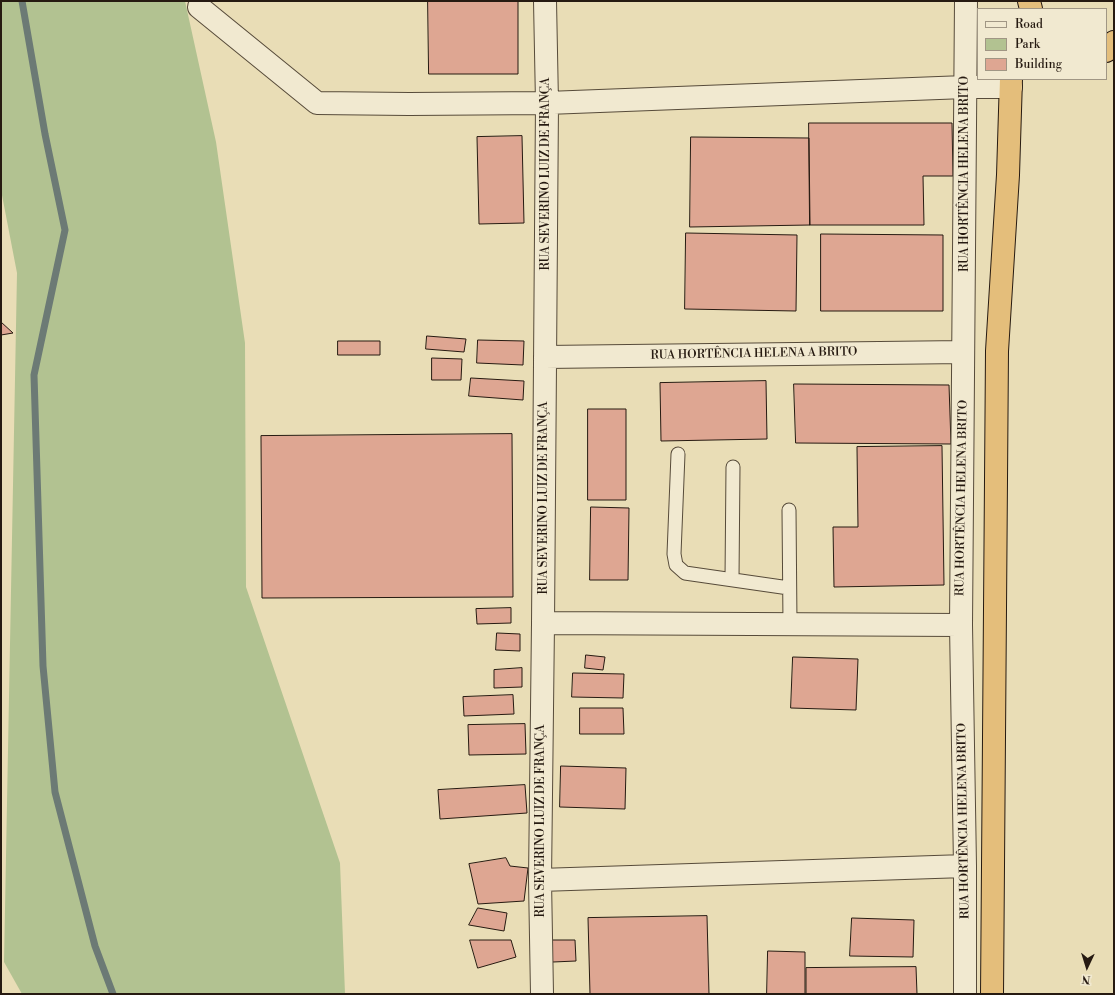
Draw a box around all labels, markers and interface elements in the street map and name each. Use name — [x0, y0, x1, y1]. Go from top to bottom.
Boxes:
legend — [977, 8, 1107, 80]
text: Road — [1015, 17, 1043, 32]
text: Park — [1015, 37, 1040, 52]
text: Building — [1015, 57, 1062, 72]
street label: RUA HORTÊNCIA HELENA BRITO — [958, 76, 972, 272]
street label: RUA SEVERINO LUIZ DE FRANÇA — [539, 77, 553, 271]
street label: RUA HORTÊNCIA HELENA A BRITO — [650, 345, 858, 363]
street label: RUA HORTÊNCIA HELENA BRITO — [953, 400, 971, 596]
street label: RUA SEVERINO LUIZ DE FRANÇA — [537, 401, 551, 595]
street label: RUA HORTÊNCIA HELENA BRITO — [955, 723, 973, 919]
street label: RUA SEVERINO LUIZ DE FRANÇA — [534, 724, 548, 918]
north arrow — [1067, 947, 1107, 987]
text: N — [1081, 972, 1091, 986]

